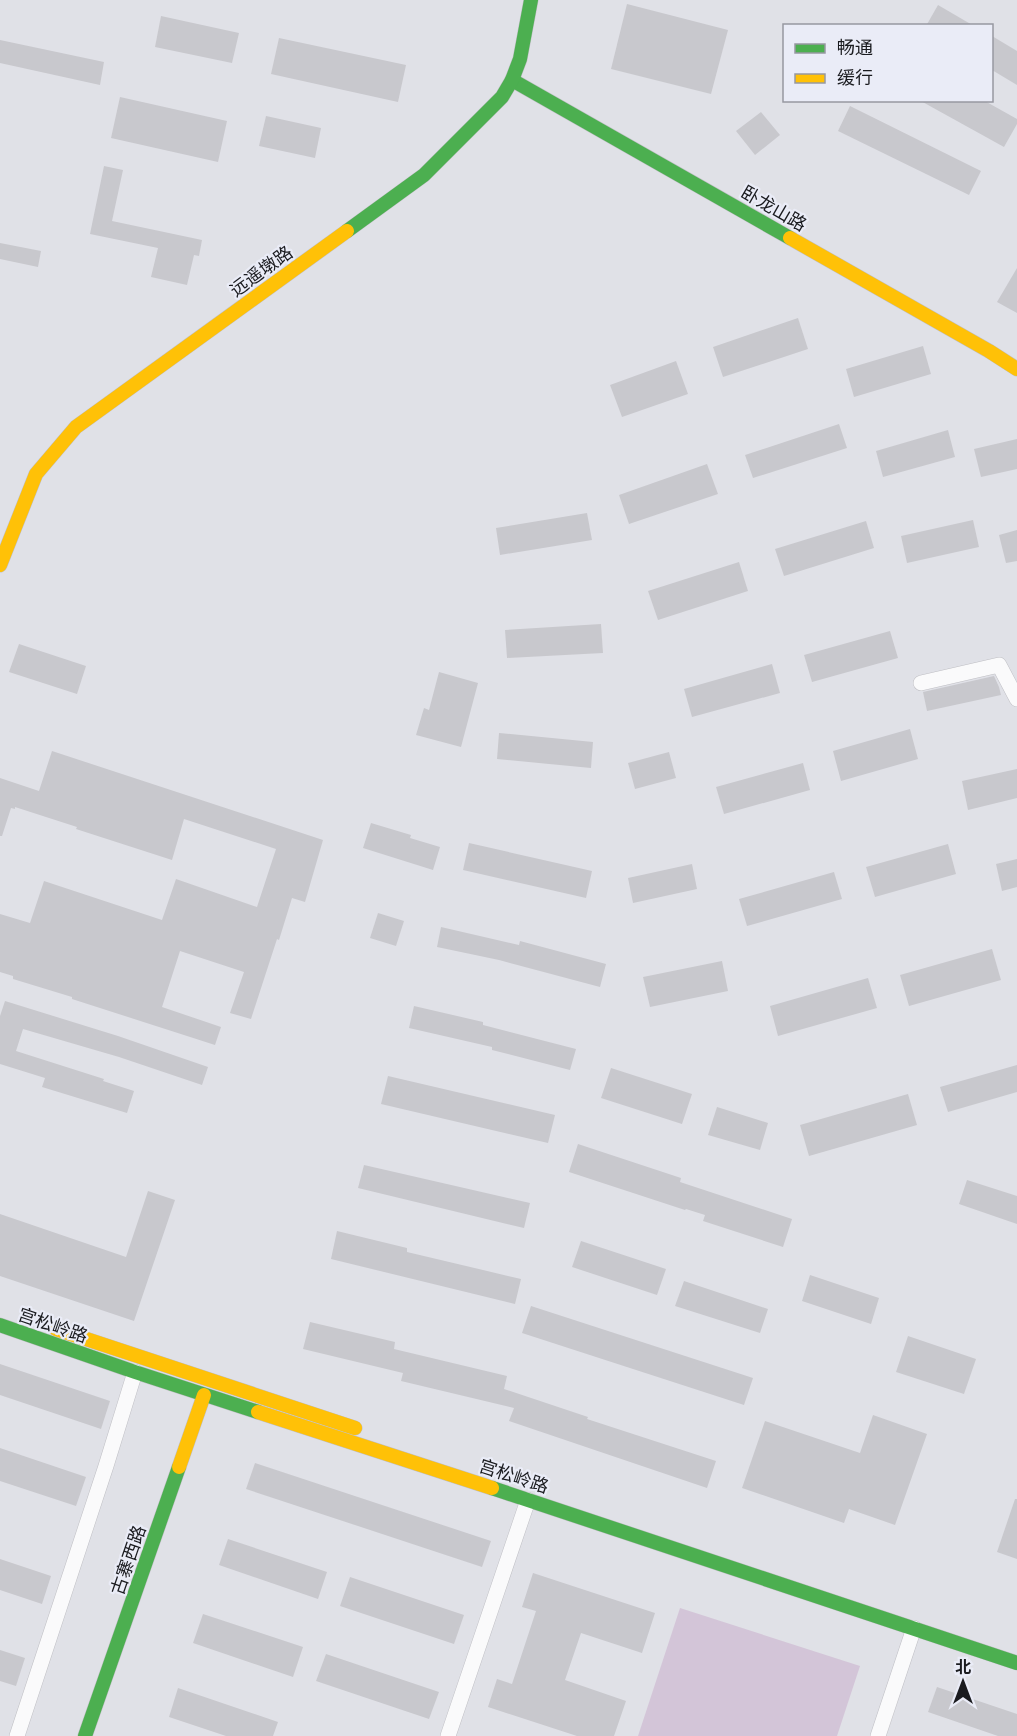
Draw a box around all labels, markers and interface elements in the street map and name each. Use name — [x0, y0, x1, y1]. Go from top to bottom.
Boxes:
legend — [783, 24, 993, 102]
text: 畅通 — [837, 35, 873, 60]
text: 缓行 — [837, 65, 873, 90]
street label: 卧龙山路 — [737, 179, 811, 237]
street label: 远遥墩路 — [225, 240, 297, 302]
street label: 宫松岭路 — [15, 1301, 91, 1349]
street label: 宫松岭路 — [476, 1453, 552, 1499]
street label: 古寨西路 — [104, 1522, 152, 1598]
north arrow — [933, 1652, 993, 1712]
text: 北 — [955, 1656, 971, 1678]

